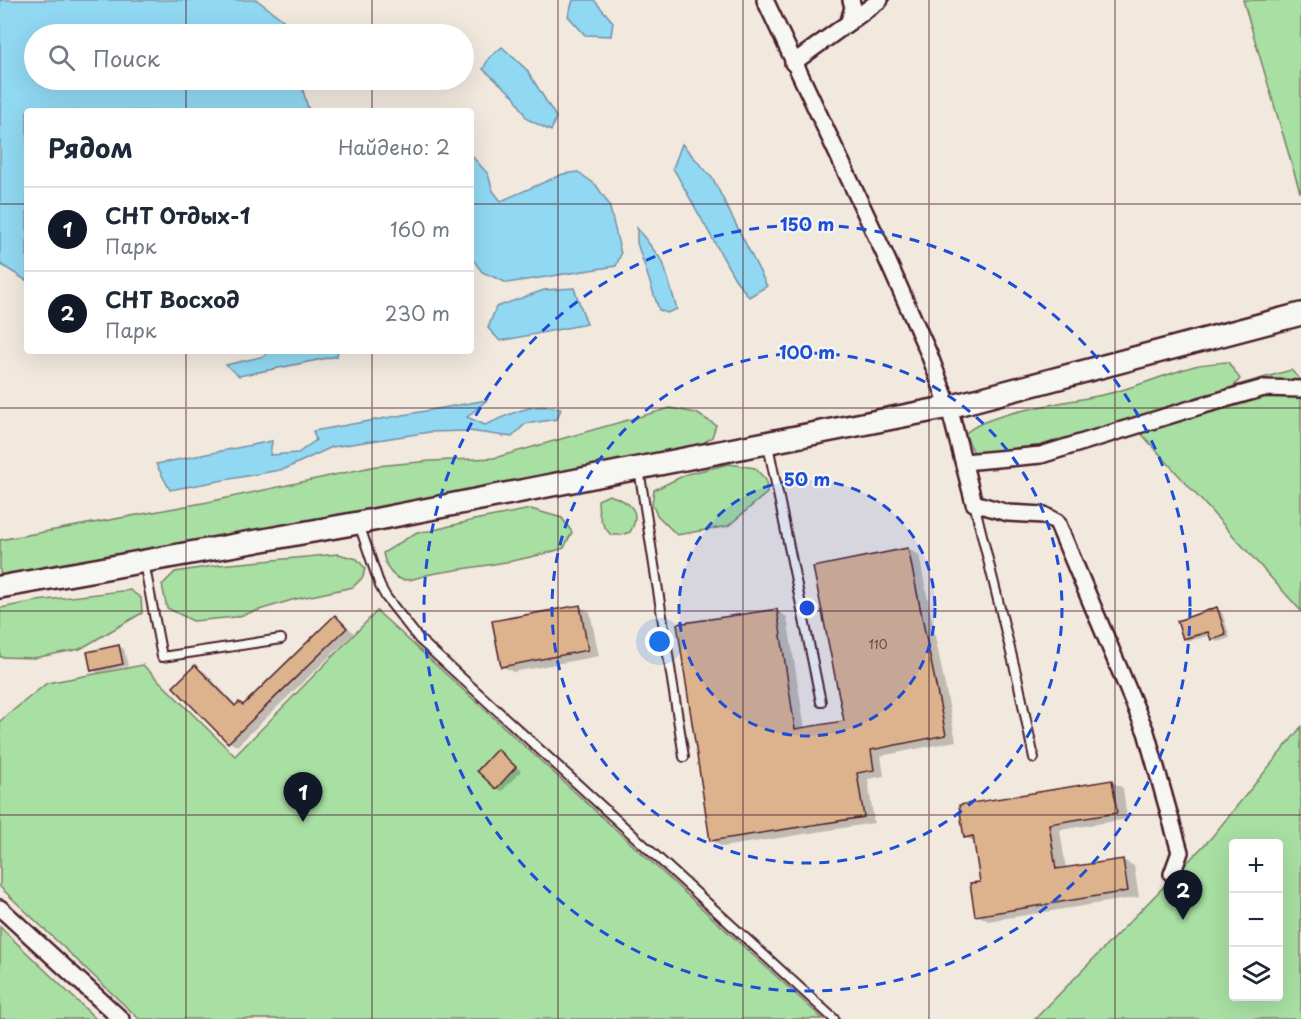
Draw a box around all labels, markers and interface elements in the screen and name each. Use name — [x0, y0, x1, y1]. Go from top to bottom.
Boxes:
search box — [24, 24, 474, 90]
icon: search — [45, 41, 78, 74]
text: Поиск — [93, 41, 160, 74]
text: Рядом — [48, 128, 133, 167]
text: Найдено: 2 — [338, 132, 450, 162]
text: СНТ Отдых-1 — [105, 198, 250, 231]
text: 150 m — [780, 210, 834, 237]
text: 1 — [63, 214, 72, 244]
text: 160 m — [390, 214, 450, 244]
text: Парк — [105, 231, 157, 261]
text: СНТ Восход — [105, 282, 240, 315]
text: 2 — [60, 298, 75, 328]
text: 230 m — [385, 298, 450, 328]
text: Парк — [105, 315, 157, 345]
text: 100 m — [779, 338, 835, 365]
text: 50 m — [784, 465, 830, 492]
centre of rings — [797, 598, 817, 618]
your location — [645, 627, 674, 656]
house number: 110 — [869, 635, 888, 653]
pin: 1 — [284, 772, 322, 822]
map controls — [1229, 839, 1283, 1001]
button: + — [1229, 839, 1283, 893]
pin: 2 — [1164, 870, 1202, 920]
button: − — [1229, 893, 1283, 947]
button: layers — [1229, 947, 1283, 1001]

